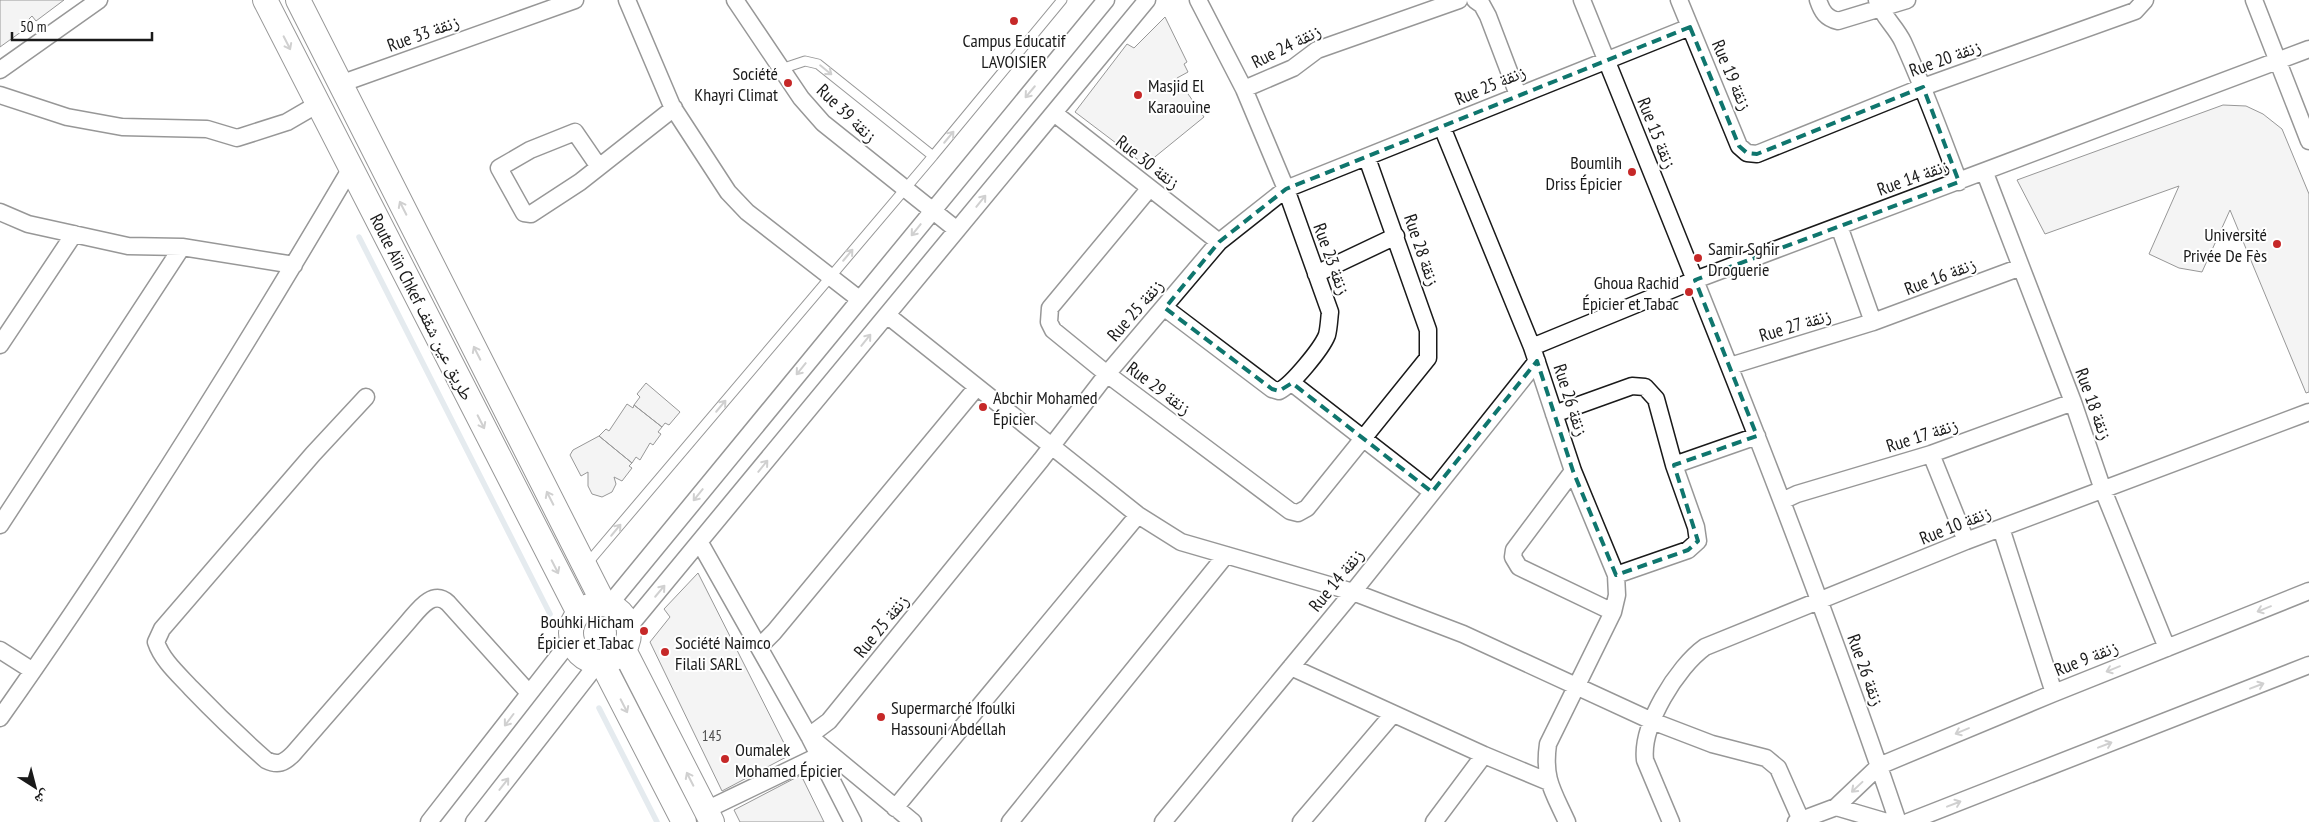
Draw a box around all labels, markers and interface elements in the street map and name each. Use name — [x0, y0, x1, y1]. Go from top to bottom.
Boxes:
street label: Rue 33 زنقة — [384, 9, 462, 57]
scale bar — [12, 10, 152, 42]
marker: Campus Educatif LAVOISIER — [1008, 15, 1020, 27]
text: 50 m — [20, 17, 46, 36]
street label: Rue 24 زنقة — [1247, 19, 1325, 73]
place label: Campus Educatif LAVOISIER — [963, 29, 1067, 73]
street label: Rue 20 زنقة — [1906, 34, 1984, 82]
one-way arrow — [282, 36, 292, 51]
street label: Rue 19 زنقة — [1707, 36, 1757, 114]
street label: Rue 25 زنقة — [1451, 60, 1529, 110]
place label: Société Khayri Climat — [694, 62, 778, 106]
one-way arrow — [819, 65, 832, 76]
place label: Masjid El Karaouine — [1148, 74, 1211, 118]
marker: Société Khayri Climat — [782, 77, 794, 89]
street label: Rue 39 زنقة — [812, 79, 882, 147]
one-way arrow — [1025, 85, 1036, 98]
marker: Masjid El Karaouine — [1132, 89, 1144, 101]
street label: Rue 15 زنقة — [1632, 94, 1682, 172]
one-way arrow — [943, 130, 954, 143]
street label: Rue 30 زنقة — [1111, 130, 1185, 194]
place label: Boumlih Driss Épicier — [1546, 151, 1622, 195]
street label: Rue 14 زنقة — [1874, 153, 1952, 201]
marker: Boumlih Driss Épicier — [1626, 166, 1638, 178]
one-way arrow — [975, 195, 987, 208]
one-way arrow — [398, 201, 408, 216]
street label: Route Aïn Chkef طريق عين شقف — [365, 210, 479, 404]
street label: Rue 28 زنقة — [1399, 211, 1445, 289]
street label: Rue 23 زنقة — [1308, 220, 1356, 298]
place label: Université Privée De Fès — [2183, 223, 2267, 267]
one-way arrow — [910, 224, 921, 237]
place label: Samir Sghir Droguerie — [1708, 237, 1780, 281]
marker: Université Privée De Fès — [2271, 238, 2283, 250]
one-way arrow — [843, 248, 854, 261]
marker: Samir Sghir Droguerie — [1692, 252, 1704, 264]
street label: Rue 16 زنقة — [1901, 252, 1979, 300]
place label: Ghoua Rachid Épicier et Tabac — [1582, 271, 1680, 315]
street label: Rue 25 زنقة — [1102, 274, 1168, 346]
marker: Ghoua Rachid Épicier et Tabac — [1683, 286, 1695, 298]
street label: Rue 27 زنقة — [1756, 303, 1834, 347]
one-way arrow — [861, 334, 872, 347]
one-way arrow — [472, 346, 482, 361]
street label: Rue 29 زنقة — [1122, 356, 1196, 420]
street label: Rue 26 زنقة — [1549, 361, 1593, 439]
one-way arrow — [796, 363, 807, 376]
street label: Rue 18 زنقة — [2070, 365, 2118, 443]
place label: Abchir Mohamed Épicier — [993, 386, 1098, 430]
one-way arrow — [716, 399, 727, 412]
marker: Abchir Mohamed Épicier — [977, 401, 989, 413]
street label: Rue 17 زنقة — [1883, 413, 1961, 457]
one-way arrow — [477, 414, 486, 429]
one-way arrow — [758, 459, 769, 472]
one-way arrow — [693, 488, 704, 501]
one-way arrow — [545, 491, 555, 506]
street label: Rue 10 زنقة — [1916, 500, 1994, 550]
one-way arrow — [610, 523, 622, 536]
street label: Rue 14 زنقة — [1304, 544, 1368, 616]
one-way arrow — [550, 559, 560, 574]
one-way arrow — [654, 585, 665, 598]
street label: Rue 25 زنقة — [849, 590, 913, 662]
one-way arrow — [2257, 605, 2272, 614]
place label: Bouhki Hicham Épicier et Tabac — [537, 610, 635, 654]
marker: Bouhki Hicham Épicier et Tabac — [638, 625, 650, 637]
place label: Société Naimco Filali SARL — [675, 631, 771, 675]
street label: Rue 26 زنقة — [1842, 631, 1890, 709]
street label: Rue 9 زنقة — [2051, 635, 2121, 681]
marker: Société Naimco Filali SARL — [659, 646, 671, 658]
one-way arrow — [2105, 665, 2121, 674]
one-way arrow — [2248, 681, 2264, 690]
place label: Supermarché Ifoulki Hassouni Abdellah — [891, 696, 1016, 740]
one-way arrow — [619, 699, 629, 714]
marker: Supermarché Ifoulki Hassouni Abdellah — [875, 711, 887, 723]
one-way arrow — [504, 713, 514, 727]
house number: 145 — [702, 726, 722, 745]
one-way arrow — [1955, 727, 1970, 736]
place label: Oumalek Mohamed Épicier — [735, 738, 842, 782]
one-way arrow — [2097, 740, 2112, 749]
marker: Oumalek Mohamed Épicier — [719, 753, 731, 765]
north arrow — [10, 762, 60, 812]
one-way arrow — [685, 771, 695, 786]
one-way arrow — [499, 777, 510, 790]
one-way arrow — [1851, 781, 1864, 793]
text: ش — [31, 786, 54, 809]
one-way arrow — [1946, 799, 1961, 808]

